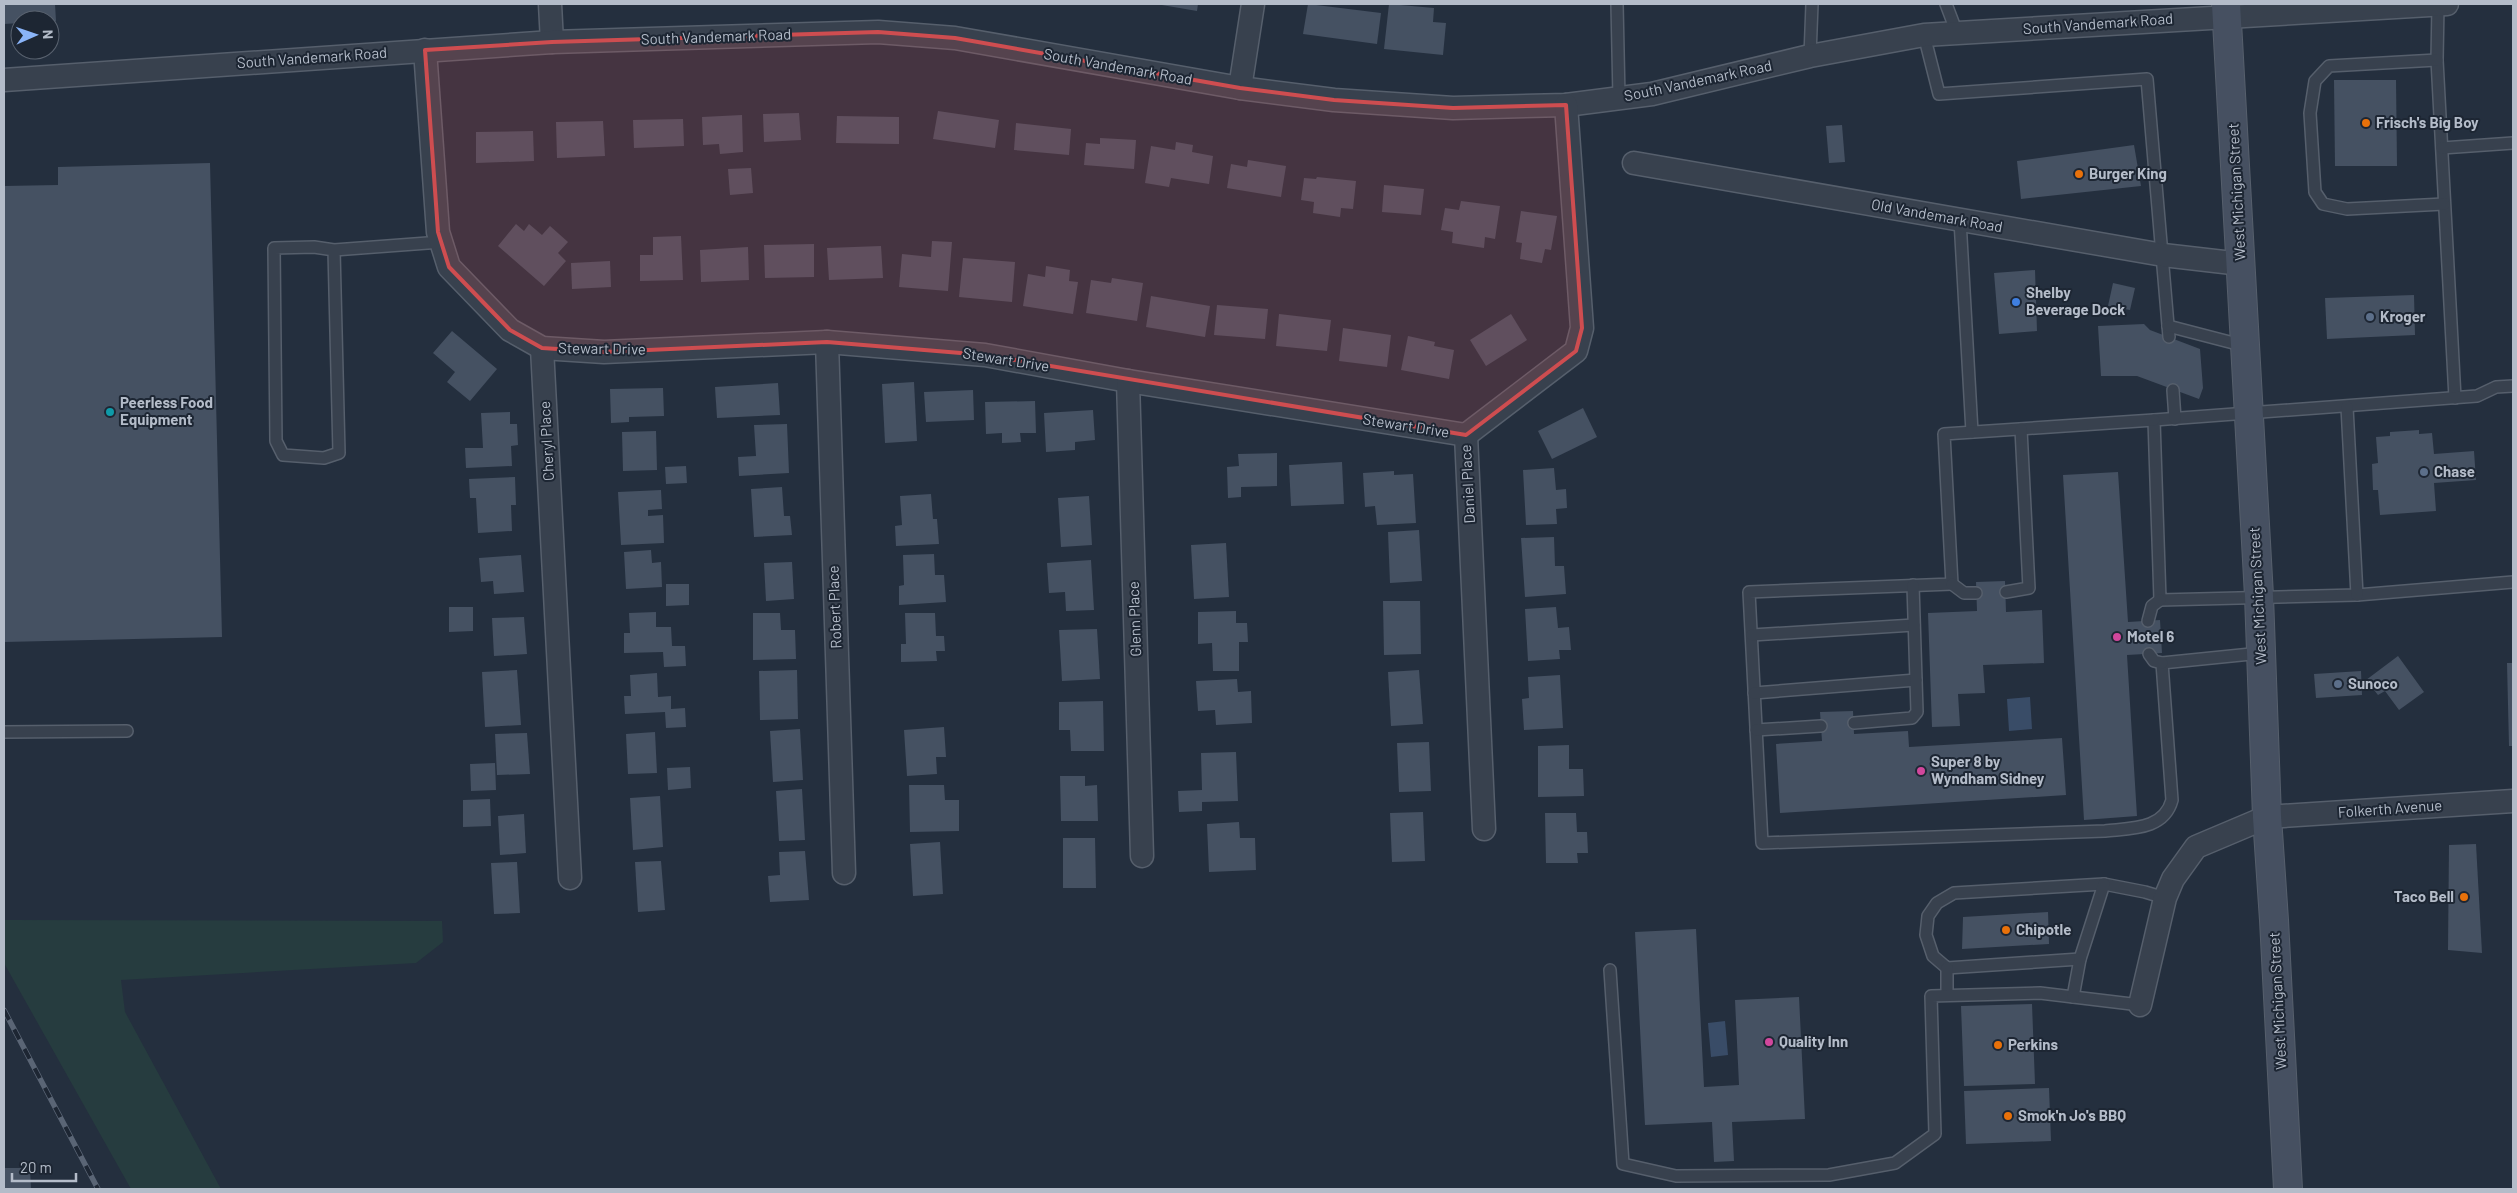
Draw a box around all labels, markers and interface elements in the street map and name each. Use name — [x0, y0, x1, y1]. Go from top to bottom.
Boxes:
street label: South Vandemark Road — [2022, 9, 2174, 37]
north arrow — [10, 10, 60, 60]
street label: South Vandemark Road — [640, 24, 792, 48]
text: N — [40, 30, 57, 39]
street label: South Vandemark Road — [236, 43, 388, 71]
street label: South Vandemark Road — [1042, 44, 1194, 88]
street label: South Vandemark Road — [1622, 56, 1773, 104]
place label: Frisch's Big Boy — [2376, 113, 2479, 131]
marker: Frisch's Big Boy — [2360, 117, 2372, 129]
street label: West Michigan Street — [2223, 123, 2249, 261]
place label: Burger King — [2089, 164, 2167, 182]
marker: Burger King — [2073, 168, 2085, 180]
street label: Old Vandemark Road — [1870, 195, 2004, 235]
place label: Shelby Beverage Dock — [2026, 283, 2125, 318]
marker: Shelby Beverage Dock — [2010, 296, 2022, 308]
place label: Kroger — [2380, 307, 2426, 325]
marker: Kroger — [2364, 311, 2376, 323]
street label: Stewart Drive — [558, 338, 646, 358]
street label: Stewart Drive — [961, 343, 1051, 375]
place label: Peerless Food Equipment — [120, 393, 213, 428]
street label: Cheryl Place — [535, 401, 557, 482]
marker: Peerless Food Equipment — [104, 406, 116, 418]
street label: Stewart Drive — [1361, 409, 1451, 441]
street label: Daniel Place — [1456, 444, 1478, 524]
place label: Chase — [2434, 462, 2475, 480]
marker: Chase — [2418, 466, 2430, 478]
street label: West Michigan Street — [2244, 527, 2270, 665]
street label: Robert Place — [824, 565, 844, 649]
street label: Glenn Place — [1124, 581, 1144, 657]
place label: Motel 6 — [2127, 627, 2174, 645]
marker: Motel 6 — [2111, 631, 2123, 643]
place label: Sunoco — [2348, 674, 2398, 692]
marker: Sunoco — [2332, 678, 2344, 690]
place label: Super 8 by Wyndham Sidney — [1931, 752, 2045, 787]
marker: Super 8 by Wyndham Sidney — [1915, 765, 1927, 777]
street label: Folkerth Avenue — [2337, 795, 2443, 821]
place label: Taco Bell — [2394, 887, 2454, 905]
marker: Taco Bell — [2458, 891, 2470, 903]
place label: Chipotle — [2016, 920, 2071, 938]
marker: Chipotle — [2000, 924, 2012, 936]
street label: West Michigan Street — [2264, 932, 2290, 1070]
place label: Quality Inn — [1779, 1032, 1848, 1050]
place label: Perkins — [2008, 1035, 2058, 1053]
marker: Quality Inn — [1763, 1036, 1775, 1048]
marker: Perkins — [1992, 1039, 2004, 1051]
place label: Smok'n Jo's BBQ — [2018, 1106, 2126, 1124]
marker: Smok'n Jo's BBQ — [2002, 1110, 2014, 1122]
scale bar — [12, 1150, 76, 1182]
text: 20 m — [20, 1158, 52, 1176]

